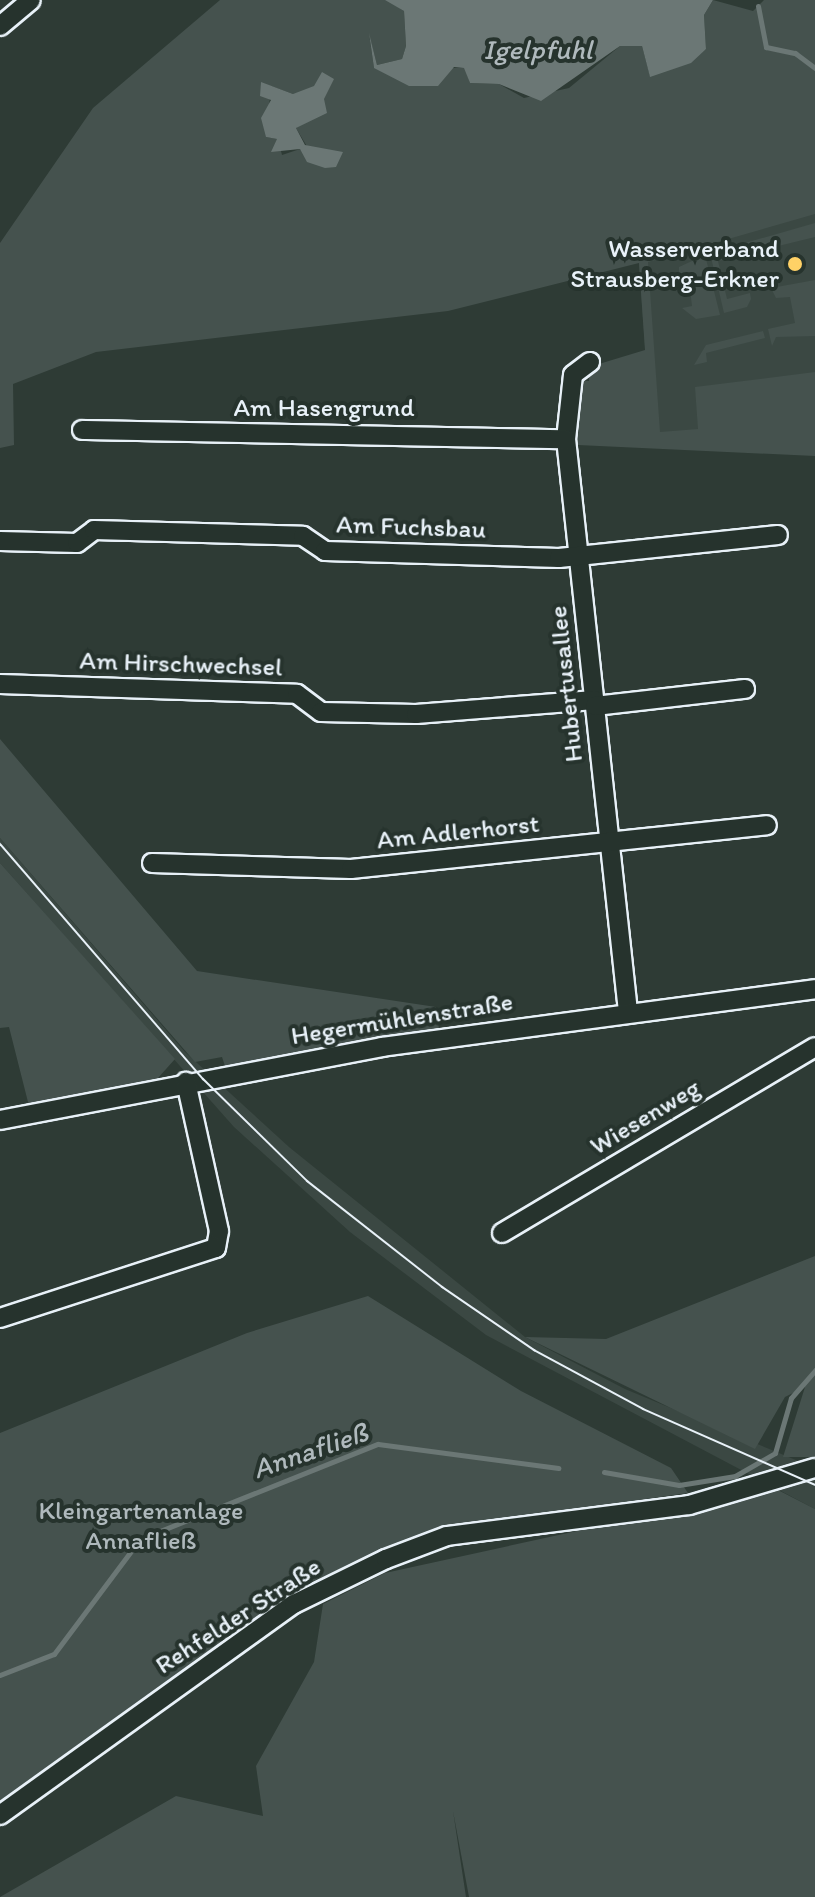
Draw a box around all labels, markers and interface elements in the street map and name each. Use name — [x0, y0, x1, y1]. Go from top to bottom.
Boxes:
water label: Igelpfuhl — [483, 32, 593, 66]
place label: Wasserverband Strausberg-Erkner — [570, 233, 779, 294]
marker: Wasserverband Strausberg-Erkner — [786, 255, 804, 273]
street label: Am Hasengrund — [234, 392, 414, 424]
street label: Am Fuchsbau — [336, 509, 486, 545]
street label: Hubertusallee — [542, 604, 590, 764]
street label: Am Hirschwechsel — [78, 645, 284, 683]
street label: Am Adlerhorst — [375, 808, 541, 856]
street label: Hegermühlenstraße — [289, 986, 515, 1052]
street label: Wiesenweg — [584, 1072, 706, 1162]
water label: Annafließ — [248, 1415, 372, 1485]
park label: Kleingartenanlage Annafließ — [39, 1495, 243, 1556]
street label: Rehfelder Straße — [150, 1551, 326, 1681]

